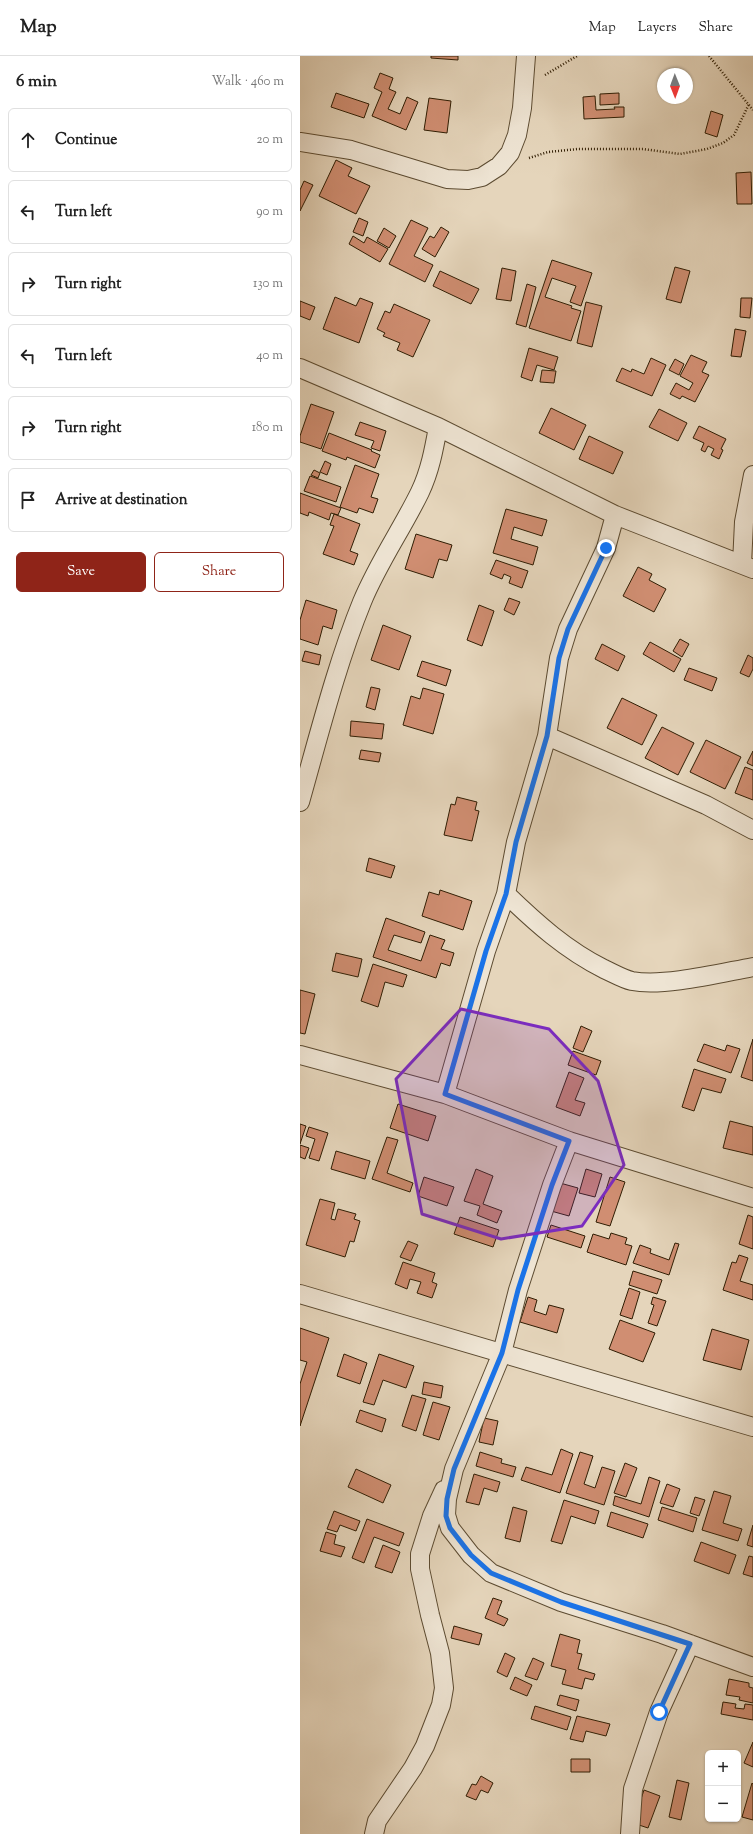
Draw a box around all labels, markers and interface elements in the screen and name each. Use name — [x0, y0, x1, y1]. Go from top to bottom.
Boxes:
text: Map — [20, 14, 57, 41]
text: Map — [589, 18, 616, 38]
text: Layers — [638, 18, 676, 38]
text: Share — [698, 18, 733, 38]
north arrow — [657, 68, 693, 104]
text: 6 min — [16, 70, 57, 94]
text: Walk · 460 m — [211, 73, 284, 91]
icon: ahead — [17, 129, 39, 151]
text: Continue — [55, 130, 117, 151]
text: 20 m — [257, 131, 283, 149]
icon: left — [17, 201, 39, 223]
text: Turn left — [55, 202, 112, 223]
text: 90 m — [256, 203, 283, 221]
icon: right — [17, 273, 39, 295]
text: Turn right — [55, 274, 121, 295]
text: 130 m — [253, 275, 283, 293]
icon: left — [17, 345, 39, 367]
text: Turn left — [55, 346, 112, 367]
text: 40 m — [256, 347, 283, 365]
icon: right — [17, 417, 39, 439]
text: Turn right — [55, 418, 121, 439]
text: 180 m — [252, 419, 283, 437]
icon: arrive — [17, 489, 39, 511]
text: Arrive at destination — [55, 490, 188, 511]
route end — [597, 539, 615, 557]
button: Save — [16, 552, 146, 592]
button: Share — [154, 552, 284, 592]
route start — [650, 1703, 668, 1721]
map controls — [705, 1750, 741, 1822]
button: + — [705, 1750, 741, 1786]
button: − — [705, 1786, 741, 1822]

